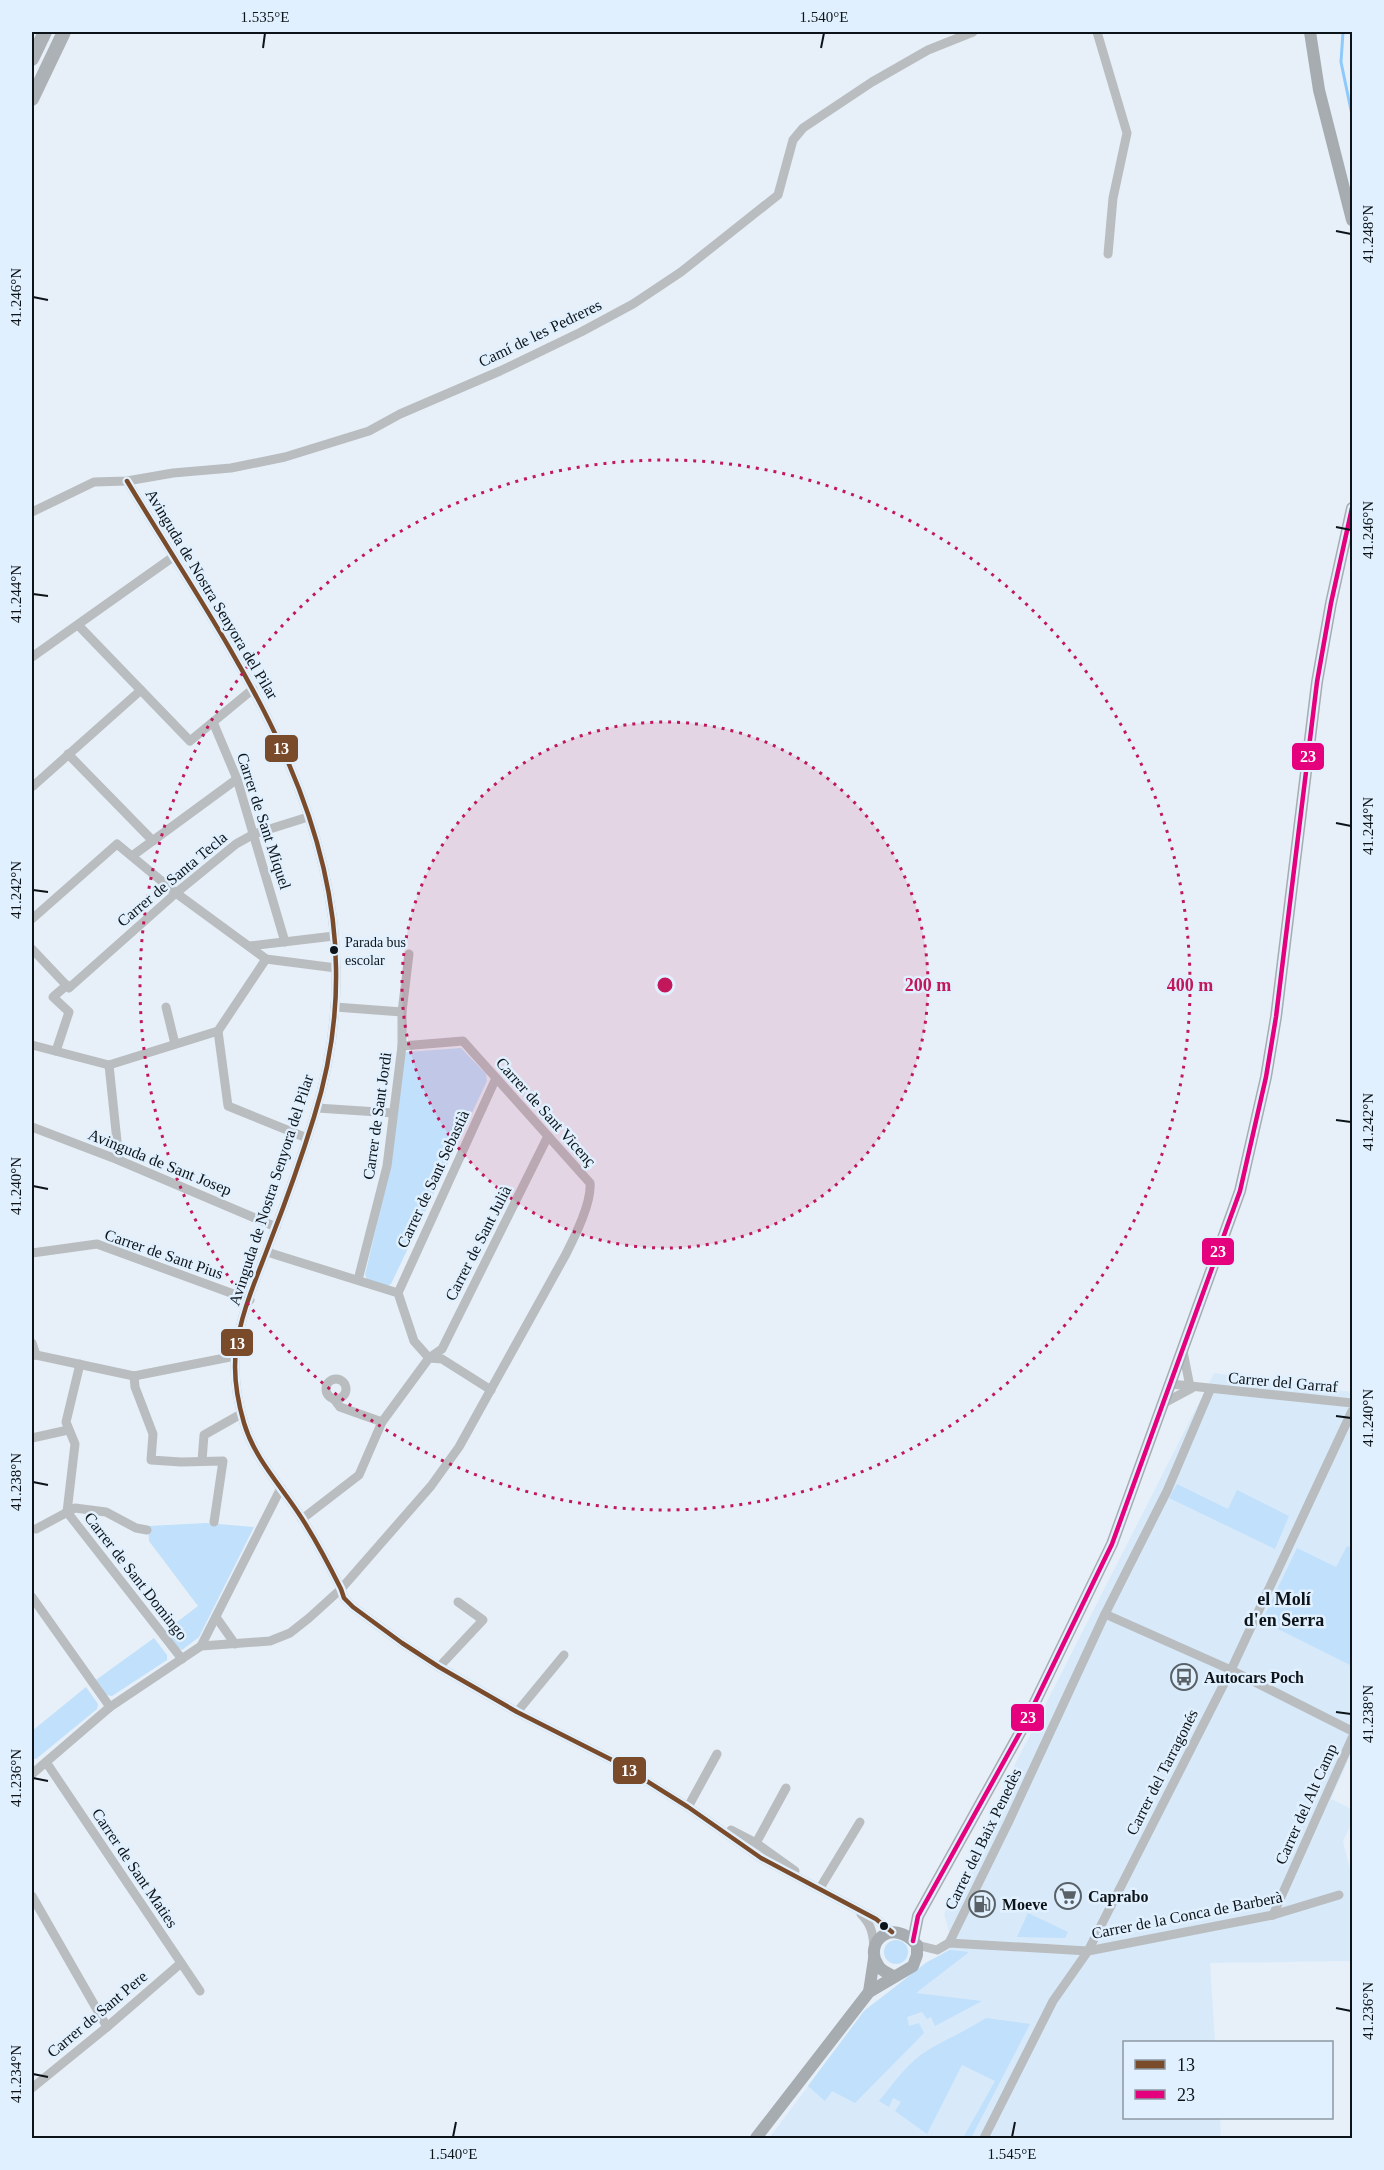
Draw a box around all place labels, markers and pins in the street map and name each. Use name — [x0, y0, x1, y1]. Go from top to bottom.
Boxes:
place label: Parada bus escolar — [345, 935, 406, 968]
marker: Parada bus escolar — [328, 944, 340, 956]
centre of rings — [655, 975, 675, 995]
bus stop icon: Autocars Poch — [1169, 1662, 1199, 1692]
place label: Autocars Poch — [1204, 1669, 1304, 1686]
supermarket icon: Caprabo — [1053, 1881, 1083, 1911]
place label: Caprabo — [1088, 1888, 1148, 1906]
fuel station icon: Moeve — [967, 1889, 997, 1919]
place label: Moeve — [1002, 1896, 1047, 1913]
unlabelled marker — [878, 1920, 890, 1932]

